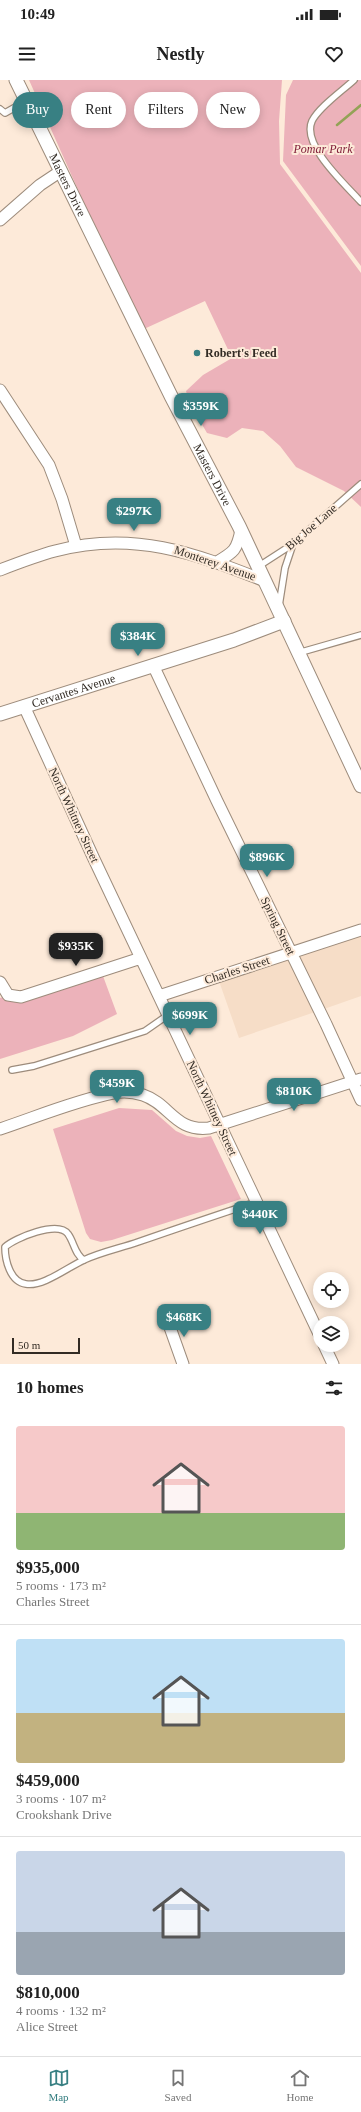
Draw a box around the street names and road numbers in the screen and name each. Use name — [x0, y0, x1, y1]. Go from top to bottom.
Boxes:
street label: Masters Drive — [46, 151, 89, 219]
street label: Masters Drive — [190, 441, 234, 508]
street label: Big Joe Lane — [283, 501, 339, 553]
street label: Monterey Avenue — [172, 542, 258, 584]
street label: Cervantes Avenue — [30, 671, 117, 711]
street label: North Whitney Street — [46, 765, 102, 865]
street label: Spring Street — [258, 895, 298, 958]
street label: Charles Street — [203, 953, 272, 987]
street label: North Whitney Street — [184, 1058, 240, 1158]

